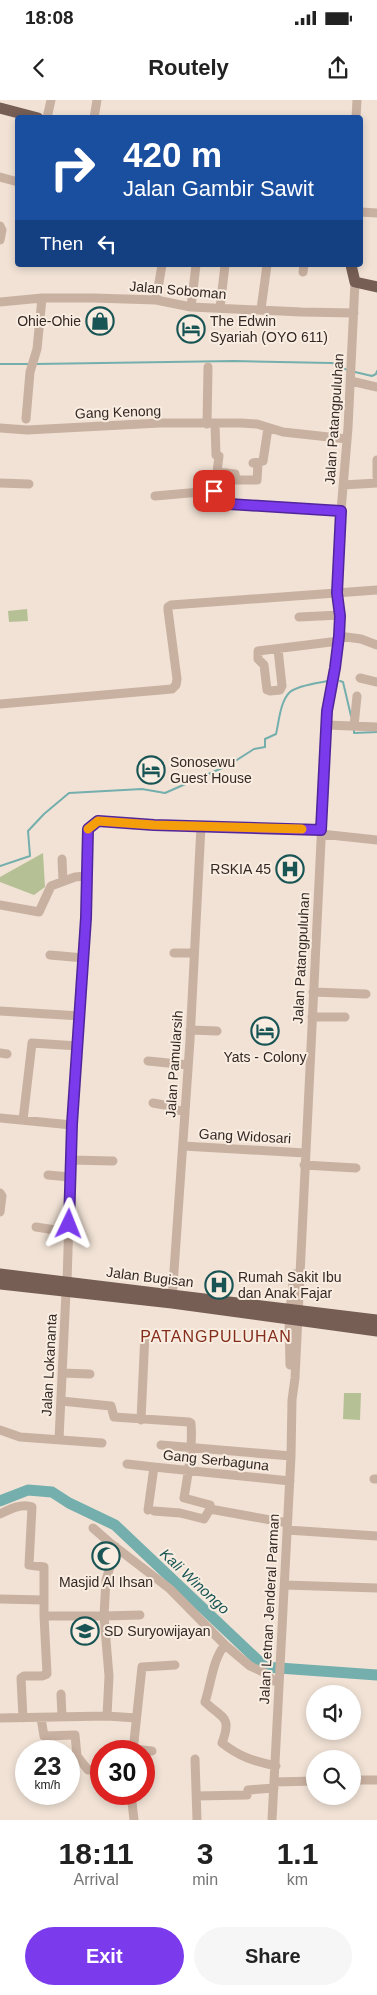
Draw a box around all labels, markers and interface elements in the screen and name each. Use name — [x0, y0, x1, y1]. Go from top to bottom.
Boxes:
text: 18:08 — [25, 7, 74, 28]
icon: back — [25, 54, 53, 82]
icon: share — [324, 54, 352, 82]
text: Routely — [148, 55, 229, 80]
icon: right — [40, 135, 105, 200]
text: 420 m — [123, 135, 222, 174]
text: Jalan Gambir Sawit — [123, 176, 314, 201]
icon: left — [93, 230, 121, 258]
text: Then — [40, 233, 83, 254]
street label: Jalan Soboman — [129, 278, 227, 302]
shop icon: Ohie-Ohie — [85, 306, 115, 336]
place label: Ohie-Ohie — [17, 313, 81, 329]
place label: The Edwin Syariah (OYO 611) — [210, 313, 328, 345]
hotel icon: The Edwin Syariah (OYO 611) — [176, 314, 206, 344]
street label: Jalan Patangpuluhan — [321, 353, 347, 485]
street label: Gang Kenong — [75, 402, 161, 422]
pin — [193, 470, 235, 512]
icon: arrive — [200, 477, 228, 505]
place label: Sonosewu Guest House — [170, 754, 252, 786]
hotel icon: Sonosewu Guest House — [136, 755, 166, 785]
hospital icon: RSKIA 45 — [275, 854, 305, 884]
place label: RSKIA 45 — [210, 861, 271, 877]
street label: Jalan Patangpuluhan — [290, 892, 312, 1024]
street label: Jalan Pamularsih — [162, 1010, 186, 1118]
hotel icon: Yats - Colony — [250, 1016, 280, 1046]
place label: Yats - Colony — [224, 1049, 307, 1065]
street label: Gang Widosari — [198, 1126, 292, 1146]
position arrow — [42, 1197, 94, 1249]
street label: Jalan Bugisan — [105, 1264, 195, 1290]
place label: Rumah Sakit Ibu dan Anak Fajar — [238, 1269, 342, 1301]
hospital icon: Rumah Sakit Ibu dan Anak Fajar — [204, 1270, 234, 1300]
street label: Jalan Lokananta — [38, 1313, 60, 1417]
district label: PATANGPULUHAN — [140, 1328, 292, 1345]
street label: Gang Serbaguna — [162, 1446, 270, 1474]
street label: Jalan Letnan Jenderal Parman — [256, 1513, 282, 1705]
mosque icon: Masjid Al Ihsan — [91, 1541, 121, 1571]
water label: Kali Winongo — [157, 1545, 233, 1617]
place label: Masjid Al Ihsan — [59, 1574, 153, 1590]
school or university icon: SD Suryowijayan — [70, 1616, 100, 1646]
place label: SD Suryowijayan — [104, 1623, 211, 1639]
map controls — [306, 1685, 361, 1805]
button: sound — [306, 1685, 361, 1740]
speed limit sign: 30 — [90, 1740, 155, 1805]
button: search — [306, 1750, 361, 1805]
text: 23 — [34, 1752, 61, 1780]
text: km/h — [34, 1778, 61, 1792]
text: 18:11 — [59, 1837, 134, 1870]
text: 3 — [197, 1837, 214, 1870]
text: 1.1 — [277, 1837, 318, 1870]
text: Arrival — [73, 1871, 119, 1888]
text: min — [192, 1871, 218, 1888]
text: km — [287, 1871, 308, 1888]
button: Exit — [25, 1927, 184, 1985]
button: Share — [194, 1927, 352, 1985]

